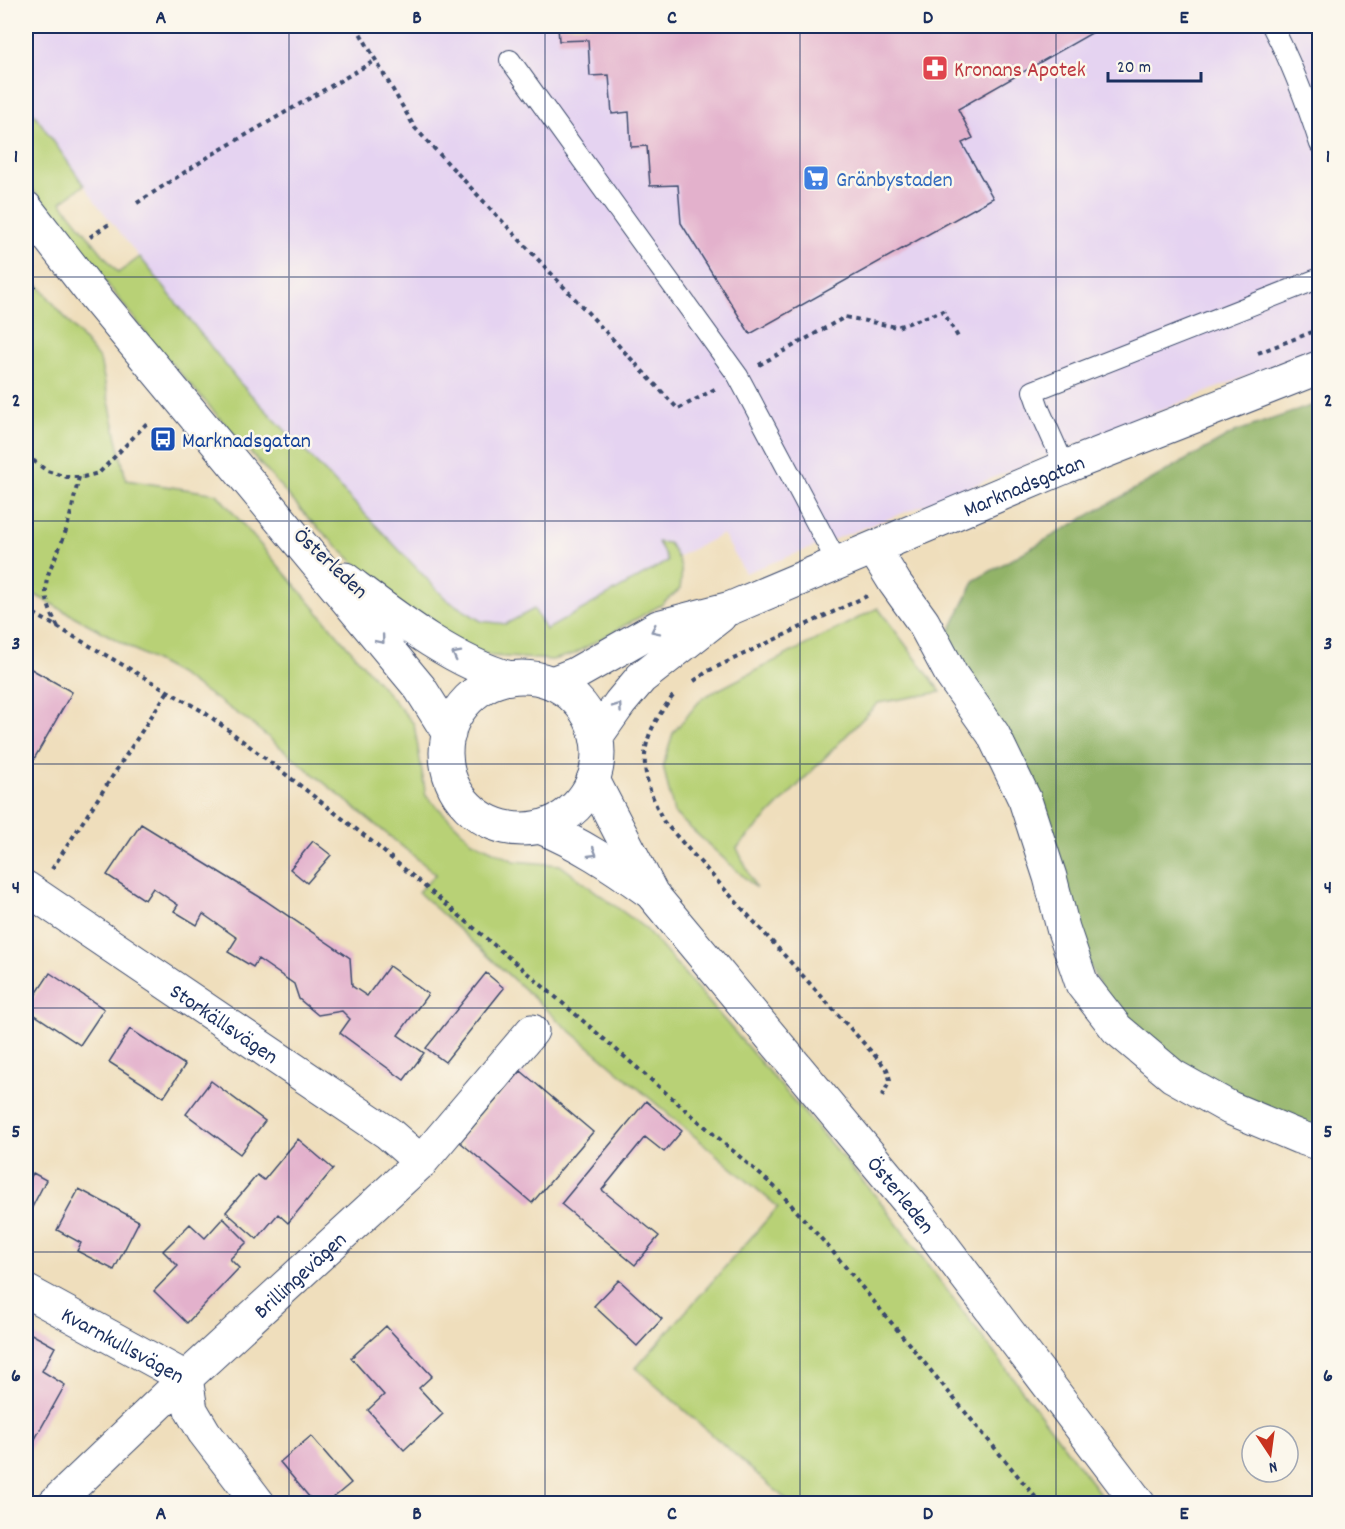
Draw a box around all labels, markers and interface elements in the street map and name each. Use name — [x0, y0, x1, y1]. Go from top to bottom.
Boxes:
text: A — [156, 5, 167, 33]
text: B — [412, 5, 422, 33]
text: C — [667, 5, 677, 33]
text: D — [923, 5, 934, 33]
text: E — [1179, 5, 1189, 33]
scale bar — [1108, 45, 1201, 83]
pharmacy icon: Kronans Apotek — [920, 53, 950, 83]
place label: Kronans Apotek — [954, 56, 1086, 87]
text: 20 m — [1117, 56, 1151, 81]
text: 1 — [14, 144, 18, 172]
text: 1 — [1326, 144, 1330, 172]
supermarket icon: Gränbystaden — [801, 163, 831, 193]
place label: Gränbystaden — [836, 166, 953, 197]
text: 2 — [12, 388, 20, 416]
text: 2 — [1324, 388, 1332, 416]
bus stop icon: Marknadsgatan — [148, 424, 178, 454]
place label: Marknadsgatan — [182, 427, 311, 458]
street label: Marknadsgatan — [959, 449, 1090, 527]
street label: Österleden — [285, 522, 374, 607]
one-way arrow — [650, 622, 661, 634]
text: 3 — [12, 631, 20, 659]
text: 3 — [1324, 631, 1332, 659]
one-way arrow — [373, 633, 384, 644]
one-way arrow — [452, 651, 463, 662]
one-way arrow — [611, 702, 622, 713]
one-way arrow — [587, 845, 597, 857]
text: 4 — [12, 875, 20, 903]
text: 4 — [1324, 875, 1332, 903]
street label: Storkällsvägen — [162, 977, 283, 1073]
text: 5 — [11, 1119, 21, 1147]
text: 5 — [1323, 1119, 1333, 1147]
street label: Österleden — [858, 1151, 941, 1242]
street label: Brillingevägen — [248, 1226, 355, 1327]
street label: Kvarnkullsvägen — [55, 1301, 189, 1393]
text: 6 — [11, 1363, 21, 1391]
text: 6 — [1323, 1363, 1333, 1391]
north arrow — [1240, 1424, 1300, 1484]
text: N — [1266, 1454, 1279, 1478]
text: A — [156, 1501, 167, 1529]
text: B — [412, 1501, 422, 1529]
text: C — [667, 1501, 677, 1529]
text: D — [923, 1501, 934, 1529]
text: E — [1179, 1501, 1189, 1529]

